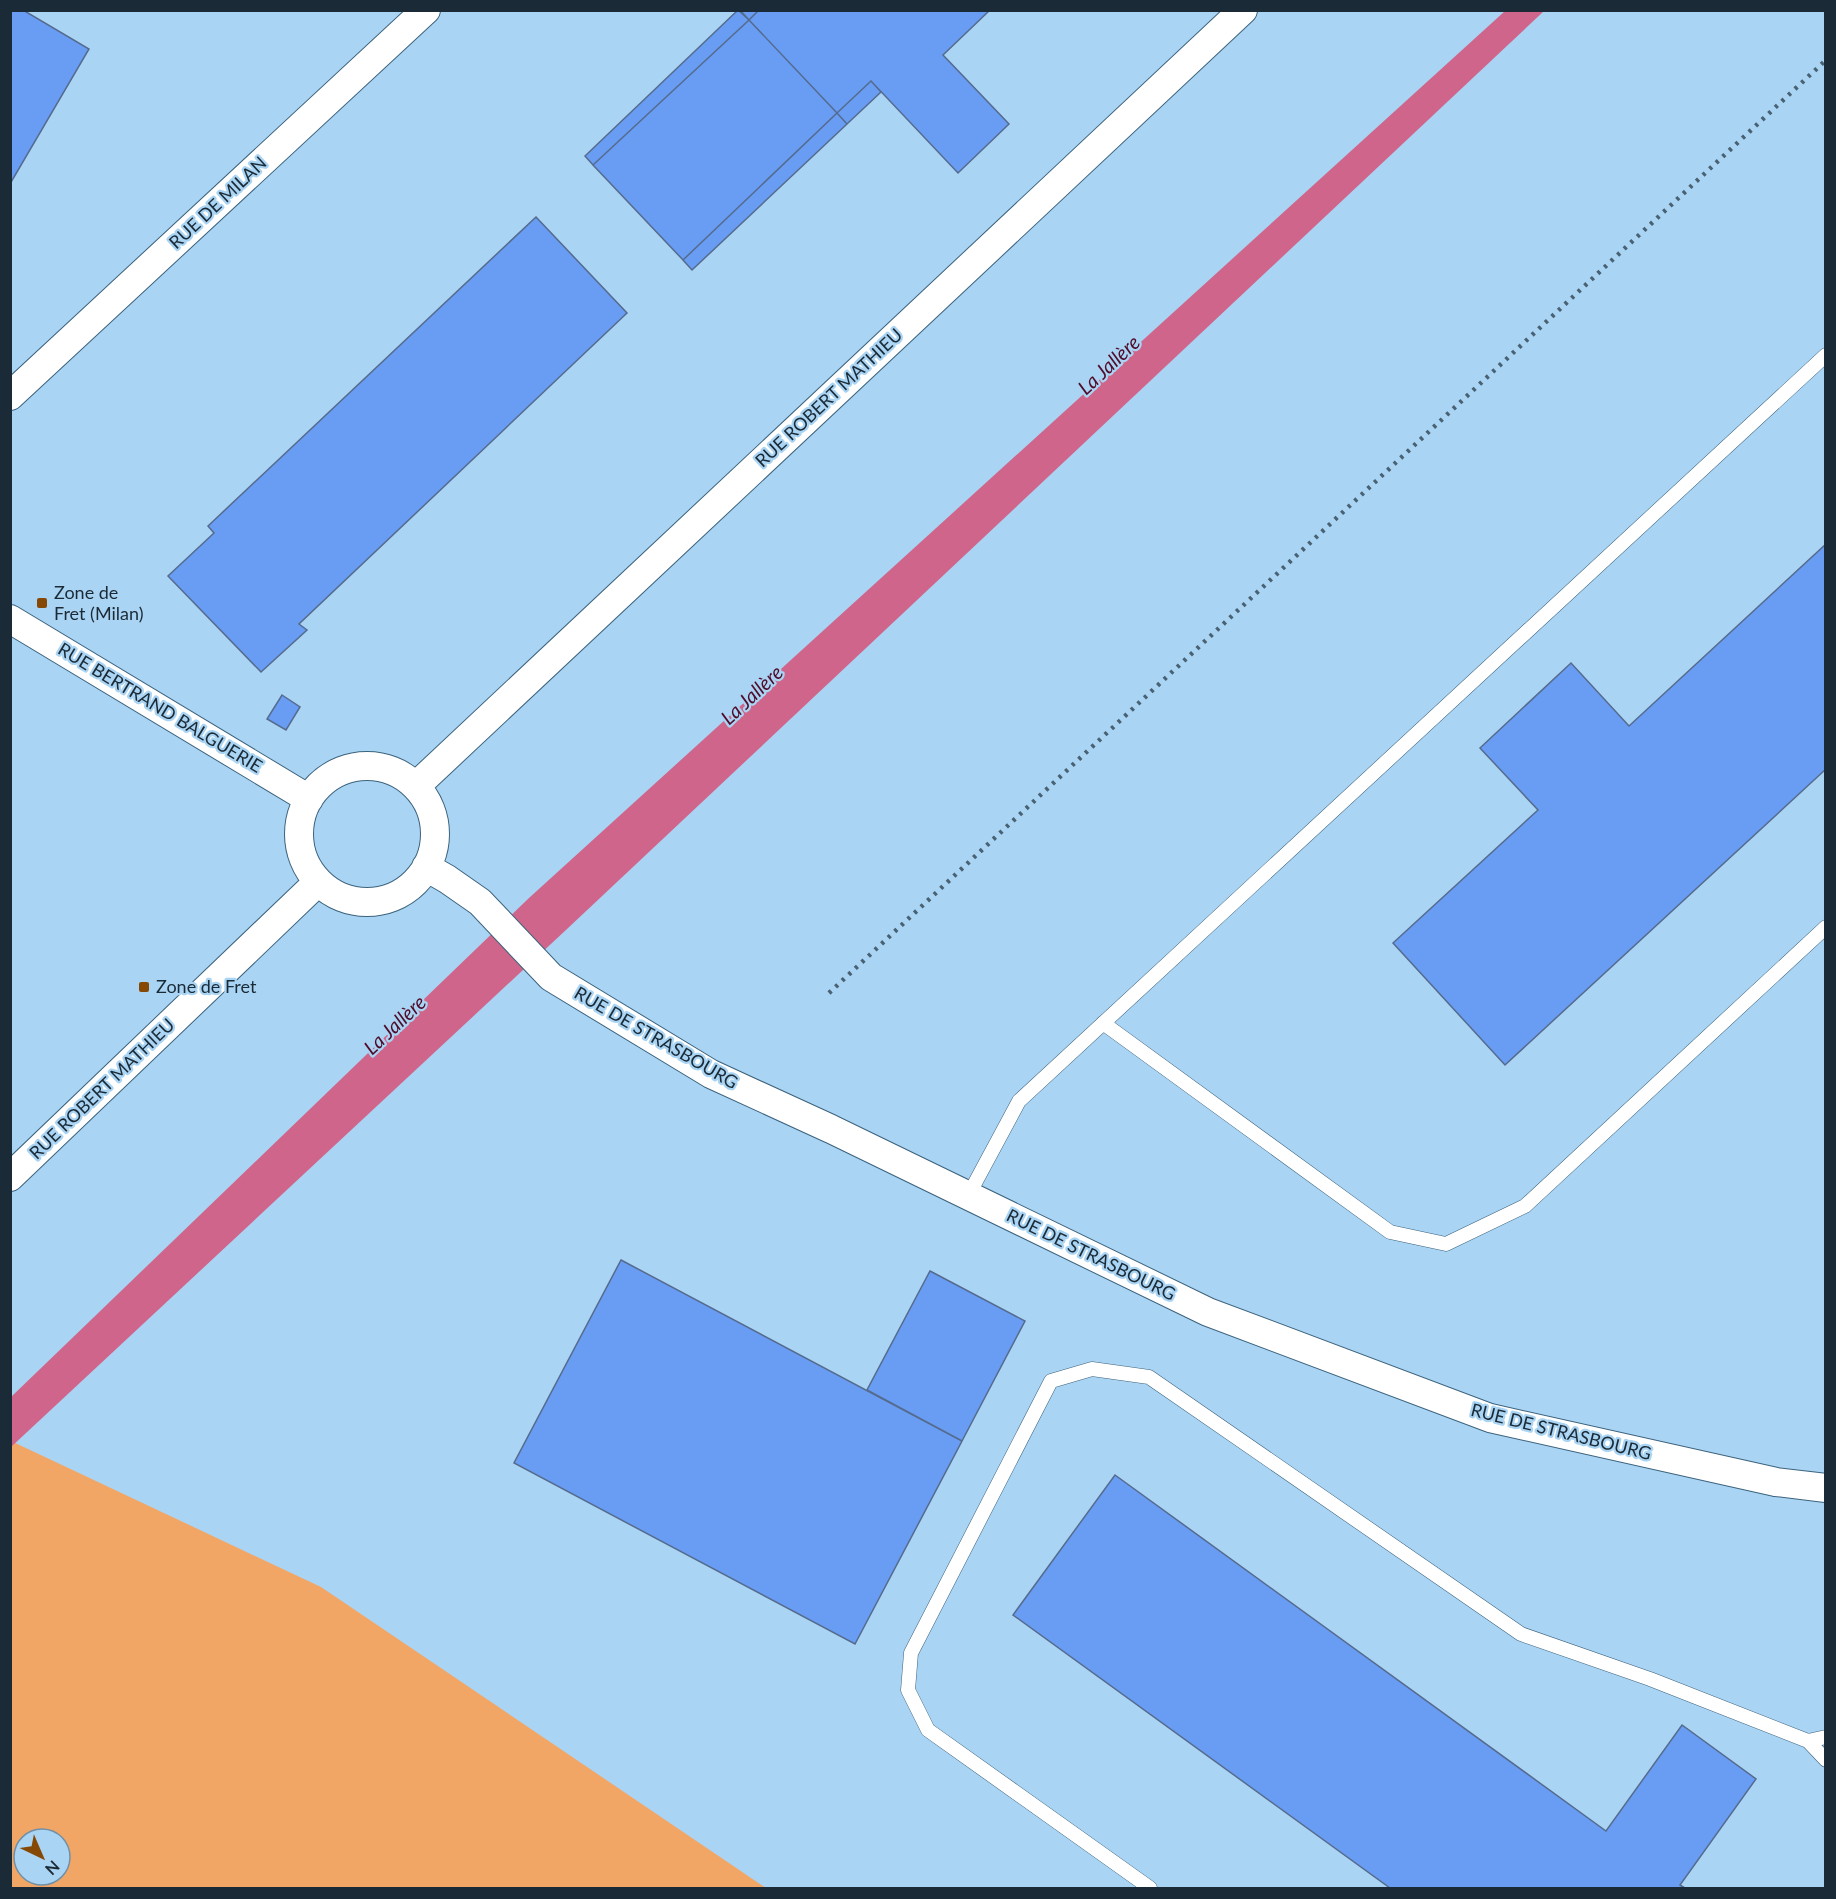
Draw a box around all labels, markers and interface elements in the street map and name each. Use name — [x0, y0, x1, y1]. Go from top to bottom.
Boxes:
street label: RUE DE MILAN — [164, 152, 271, 253]
street label: RUE ROBERT MATHIEU — [750, 323, 906, 471]
water label: La Jallère — [1072, 330, 1144, 399]
place label: Zone de Fret (Milan) — [54, 581, 144, 624]
marker: Zone de Fret (Milan) — [35, 596, 49, 610]
street label: RUE BERTRAND BALGUERIE — [54, 637, 267, 777]
water label: La Jallère — [715, 660, 787, 729]
place label: Zone de Fret — [156, 975, 257, 997]
marker: Zone de Fret — [137, 980, 151, 994]
street label: RUE DE STRASBOURG — [571, 981, 742, 1093]
water label: La Jallère — [358, 990, 430, 1059]
street label: RUE ROBERT MATHIEU — [24, 1013, 178, 1163]
street label: RUE DE STRASBOURG — [1003, 1204, 1180, 1305]
street label: RUE DE STRASBOURG — [1469, 1398, 1654, 1464]
north arrow — [12, 1827, 72, 1887]
text: N — [42, 1857, 64, 1879]

